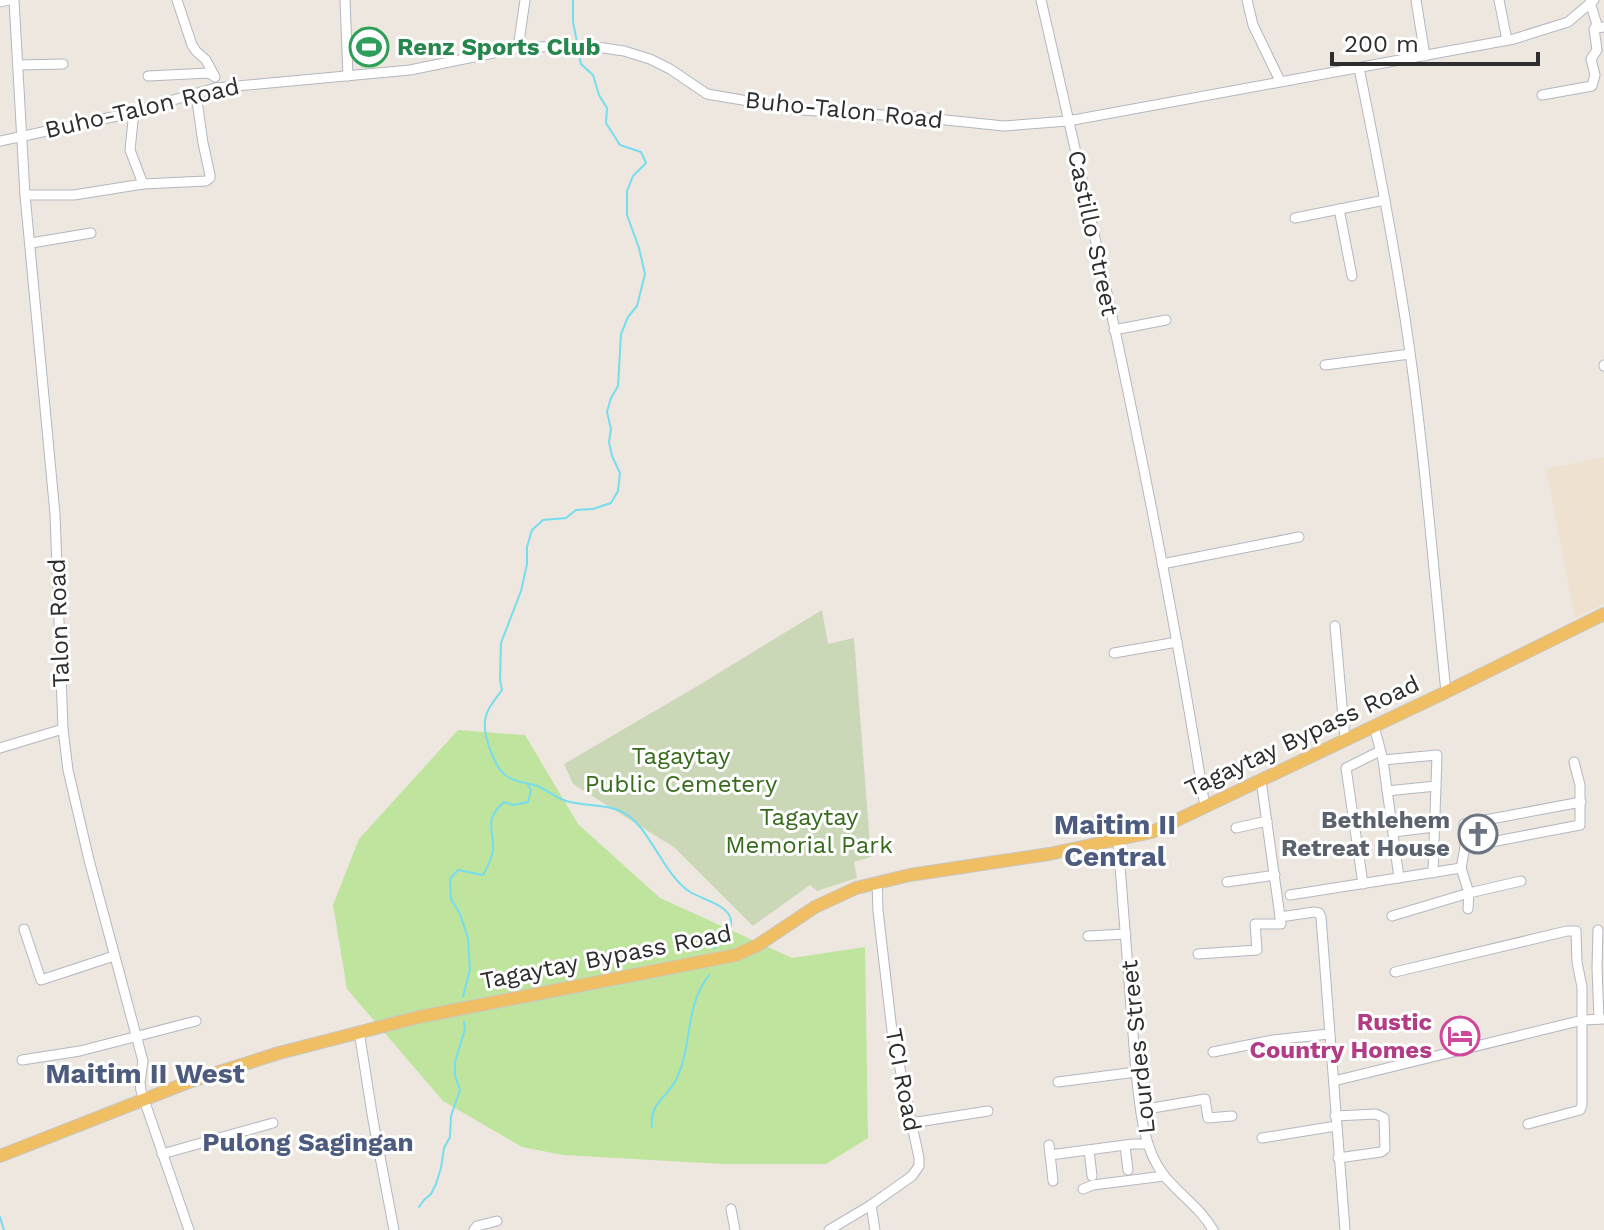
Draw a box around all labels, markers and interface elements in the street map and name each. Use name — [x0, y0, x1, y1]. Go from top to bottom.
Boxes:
scale bar — [1332, 16, 1538, 66]
sports icon: Renz Sports Club — [348, 26, 390, 68]
text: 200 m — [1344, 30, 1419, 58]
place label: Renz Sports Club — [397, 33, 601, 61]
street label: Buho-Talon Road — [42, 72, 242, 144]
street label: Buho-Talon Road — [744, 86, 944, 134]
street label: Castillo Street — [1062, 148, 1124, 318]
street label: Talon Road — [43, 558, 75, 688]
street label: Tagaytay Bypass Road — [1180, 669, 1424, 803]
park label: Tagaytay Public Cemetery — [585, 742, 778, 798]
park label: Tagaytay Memorial Park — [725, 803, 893, 859]
place label: Bethlehem Retreat House — [1281, 806, 1450, 862]
district label: Maitim II Central — [1054, 808, 1176, 873]
church icon: Bethlehem Retreat House — [1457, 813, 1499, 855]
street label: Tagaytay Bypass Road — [478, 919, 734, 995]
street label: Lourdes Street — [1115, 959, 1161, 1135]
place label: Rustic Country Homes — [1250, 1008, 1432, 1064]
hotel icon: Rustic Country Homes — [1439, 1015, 1481, 1057]
street label: TCI Road — [879, 1026, 927, 1134]
district label: Maitim II West — [45, 1057, 245, 1090]
district label: Pulong Sagingan — [202, 1127, 414, 1157]

